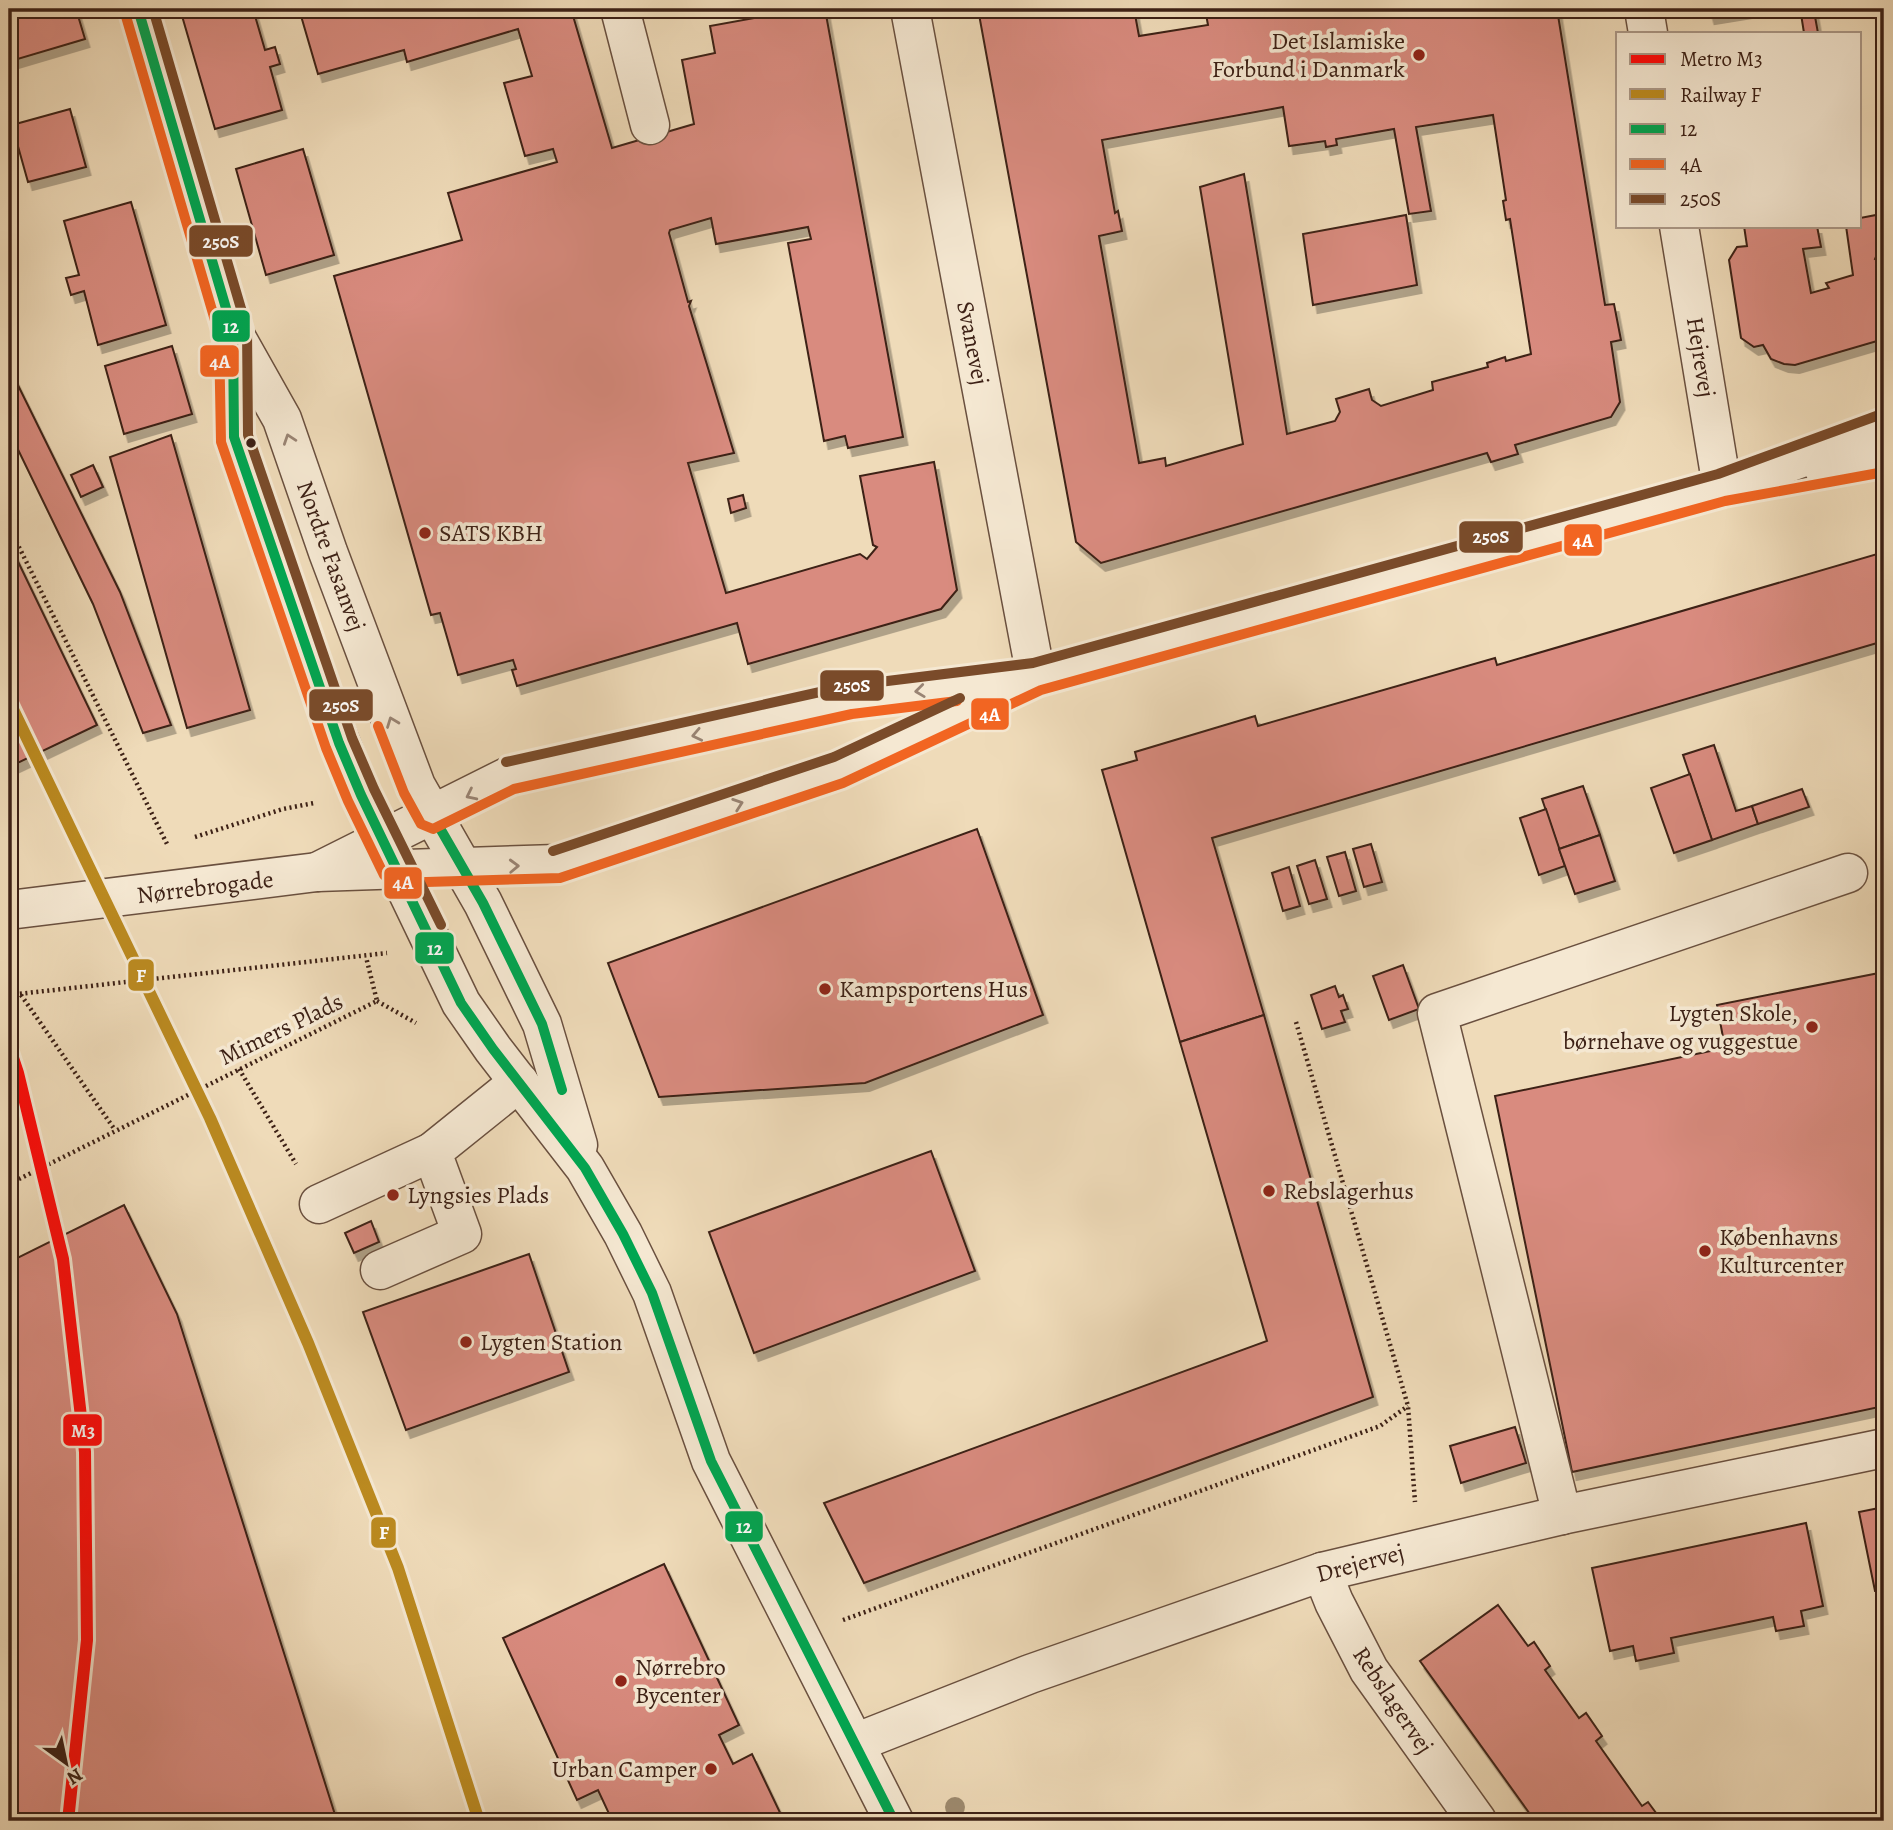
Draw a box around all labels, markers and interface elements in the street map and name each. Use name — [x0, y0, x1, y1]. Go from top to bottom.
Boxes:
place label: Det Islamiske Forbund i Danmark — [1212, 25, 1405, 85]
legend — [1616, 32, 1862, 228]
text: Metro M3 — [1680, 45, 1763, 73]
marker: Det Islamiske Forbund i Danmark — [1411, 47, 1427, 63]
text: Railway F — [1680, 81, 1762, 109]
text: 12 — [1680, 115, 1697, 143]
text: 4A — [1680, 151, 1703, 179]
text: 250S — [1680, 185, 1721, 213]
line badge: 250S — [188, 224, 254, 258]
text: 250S — [202, 229, 240, 255]
street label: Svanevej — [949, 298, 997, 388]
line badge: 12 — [211, 309, 251, 343]
text: 12 — [223, 314, 239, 340]
street label: Hejrevej — [1679, 314, 1723, 400]
line badge: 4A — [199, 344, 240, 378]
text: 4A — [210, 349, 232, 375]
one-way arrow — [283, 434, 297, 446]
unlabelled marker — [244, 436, 258, 450]
street label: Nordre Fasanvej — [289, 476, 373, 636]
place label: SATS KBH — [439, 517, 543, 549]
line badge: 250S — [1458, 520, 1524, 554]
line badge: 4A — [1563, 523, 1603, 557]
text: 250S — [1472, 524, 1510, 550]
marker: SATS KBH — [417, 525, 433, 541]
text: 4A — [1573, 528, 1595, 554]
line badge: 250S — [819, 669, 885, 702]
text: 250S — [833, 673, 871, 699]
one-way arrow — [914, 684, 926, 699]
line badge: 250S — [308, 688, 374, 722]
text: 250S — [322, 693, 360, 719]
line badge: 4A — [970, 697, 1010, 731]
text: 4A — [980, 702, 1002, 728]
one-way arrow — [386, 717, 400, 729]
one-way arrow — [691, 726, 703, 741]
one-way arrow — [465, 787, 478, 801]
one-way arrow — [731, 798, 744, 812]
one-way arrow — [509, 858, 520, 873]
street label: Nørrebrogade — [135, 863, 275, 911]
line badge: 4A — [383, 866, 423, 900]
text: 4A — [393, 870, 415, 896]
line badge: 12 — [414, 931, 455, 965]
text: 12 — [427, 936, 443, 962]
line badge: F — [127, 958, 155, 992]
text: F — [136, 963, 147, 989]
place label: Kampsportens Hus — [839, 973, 1028, 1005]
marker: Kampsportens Hus — [817, 981, 833, 997]
street label: Mimers Plads — [214, 985, 348, 1073]
place label: Lygten Skole, børnehave og vuggestue — [1563, 997, 1798, 1057]
marker: Lygten Skole, børnehave og vuggestue — [1804, 1019, 1820, 1035]
place label: Rebslagerhus — [1283, 1175, 1414, 1207]
place label: Lyngsies Plads — [407, 1179, 549, 1211]
marker: Rebslagerhus — [1261, 1183, 1277, 1199]
marker: Lyngsies Plads — [385, 1187, 401, 1203]
place label: Københavns Kulturcenter — [1719, 1221, 1844, 1281]
marker: Københavns Kulturcenter — [1697, 1243, 1713, 1259]
place label: Lygten Station — [480, 1326, 622, 1358]
marker: Lygten Station — [458, 1334, 474, 1350]
line badge: M3 — [62, 1413, 103, 1447]
text: M3 — [71, 1418, 95, 1444]
line badge: 12 — [724, 1510, 764, 1543]
text: 12 — [736, 1514, 752, 1540]
line badge: F — [370, 1516, 397, 1549]
text: F — [379, 1520, 390, 1546]
street label: Drejervej — [1312, 1536, 1408, 1590]
street label: Rebslagervej — [1345, 1640, 1441, 1760]
place label: Nørrebro Bycenter — [635, 1651, 726, 1711]
marker: Nørrebro Bycenter — [613, 1673, 629, 1689]
north arrow — [32, 1728, 102, 1798]
place label: Urban Camper — [552, 1753, 697, 1785]
marker: Urban Camper — [703, 1761, 719, 1777]
text: N — [62, 1762, 88, 1791]

